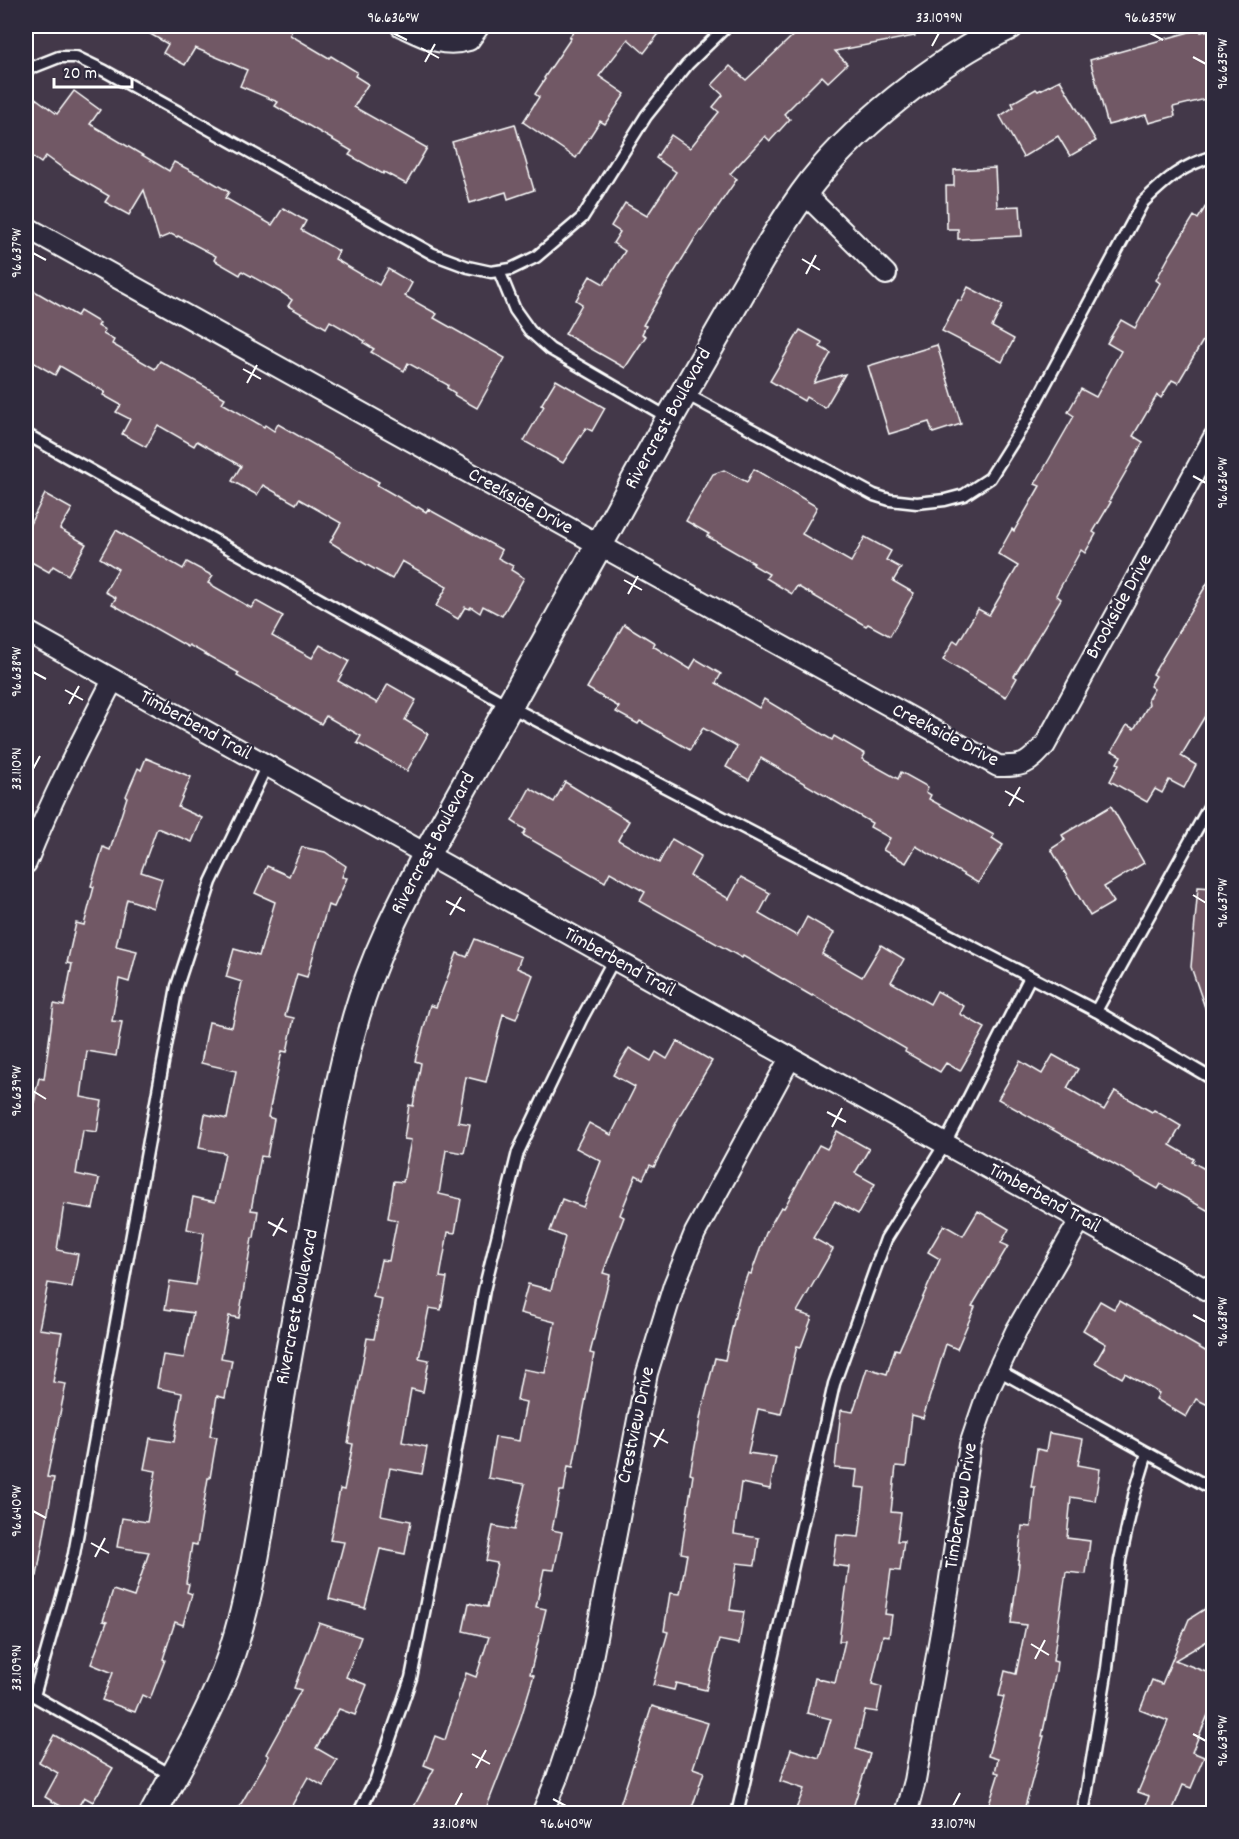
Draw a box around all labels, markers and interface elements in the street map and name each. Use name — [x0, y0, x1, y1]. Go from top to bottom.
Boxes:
text: 96.636°W — [367, 8, 419, 30]
text: 33.109°N — [916, 8, 962, 30]
text: 96.635°W — [1124, 8, 1176, 30]
text: 96.635°W — [1213, 38, 1235, 90]
scale bar — [54, 51, 132, 89]
text: 20 m — [63, 62, 97, 87]
text: 96.637°W — [7, 228, 29, 278]
street label: Rivercrest Boulevard — [619, 343, 719, 495]
text: 96.636°W — [1213, 457, 1235, 509]
street label: Creekside Drive — [462, 462, 578, 543]
street label: Brookside Drive — [1080, 549, 1161, 665]
text: 96.638°W — [7, 647, 29, 697]
street label: Timberbend Trail — [134, 684, 256, 768]
street label: Creekside Drive — [887, 697, 1003, 775]
text: 33.110°N — [7, 748, 29, 790]
street label: Rivercrest Boulevard — [385, 768, 483, 920]
text: 96.637°W — [1213, 878, 1235, 928]
street label: Timberbend Trail — [558, 921, 680, 1005]
text: 96.639°W — [7, 1065, 29, 1117]
street label: Timberbend Trail — [983, 1157, 1105, 1241]
street label: Rivercrest Boulevard — [269, 1227, 327, 1387]
text: 96.638°W — [1213, 1297, 1235, 1347]
street label: Crestview Drive — [611, 1364, 663, 1486]
street label: Timberview Drive — [938, 1441, 986, 1571]
text: 96.640°W — [7, 1485, 29, 1537]
text: 33.109°N — [7, 1645, 29, 1691]
text: 96.639°W — [1213, 1715, 1235, 1767]
text: 33.108°N — [432, 1814, 478, 1836]
text: 96.640°W — [540, 1814, 592, 1836]
text: 33.107°N — [930, 1814, 976, 1836]

